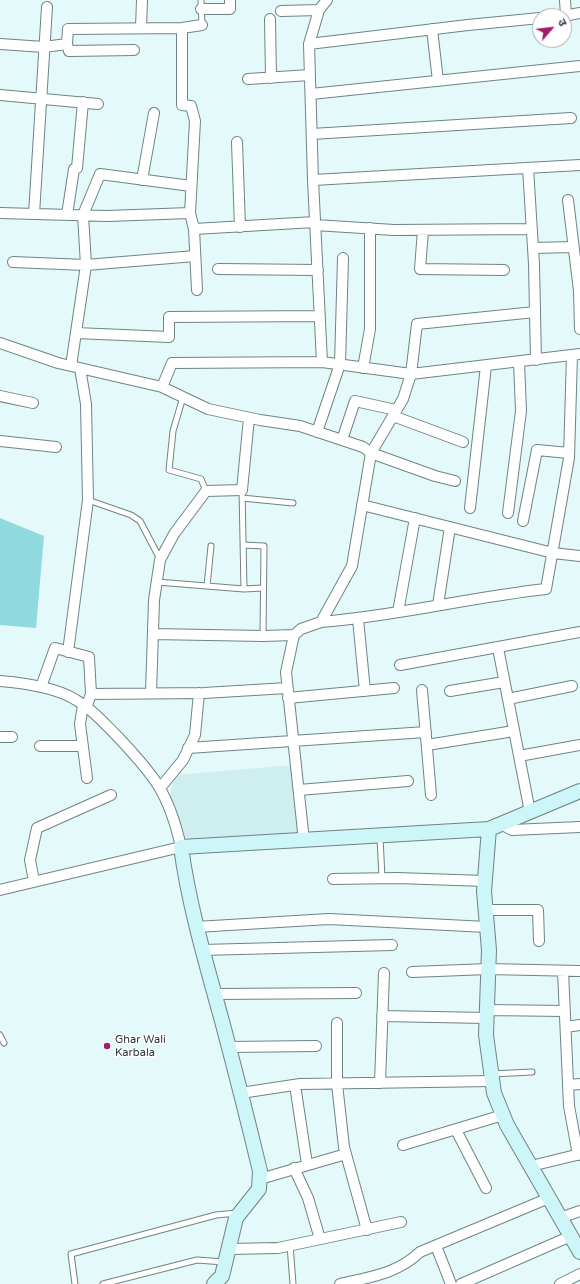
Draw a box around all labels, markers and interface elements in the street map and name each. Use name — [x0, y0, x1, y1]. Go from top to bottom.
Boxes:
north arrow — [532, 8, 572, 48]
text: उ — [555, 17, 569, 28]
place label: Ghar Wali Karbala — [115, 1033, 166, 1059]
marker: Ghar Wali Karbala — [102, 1041, 112, 1051]

